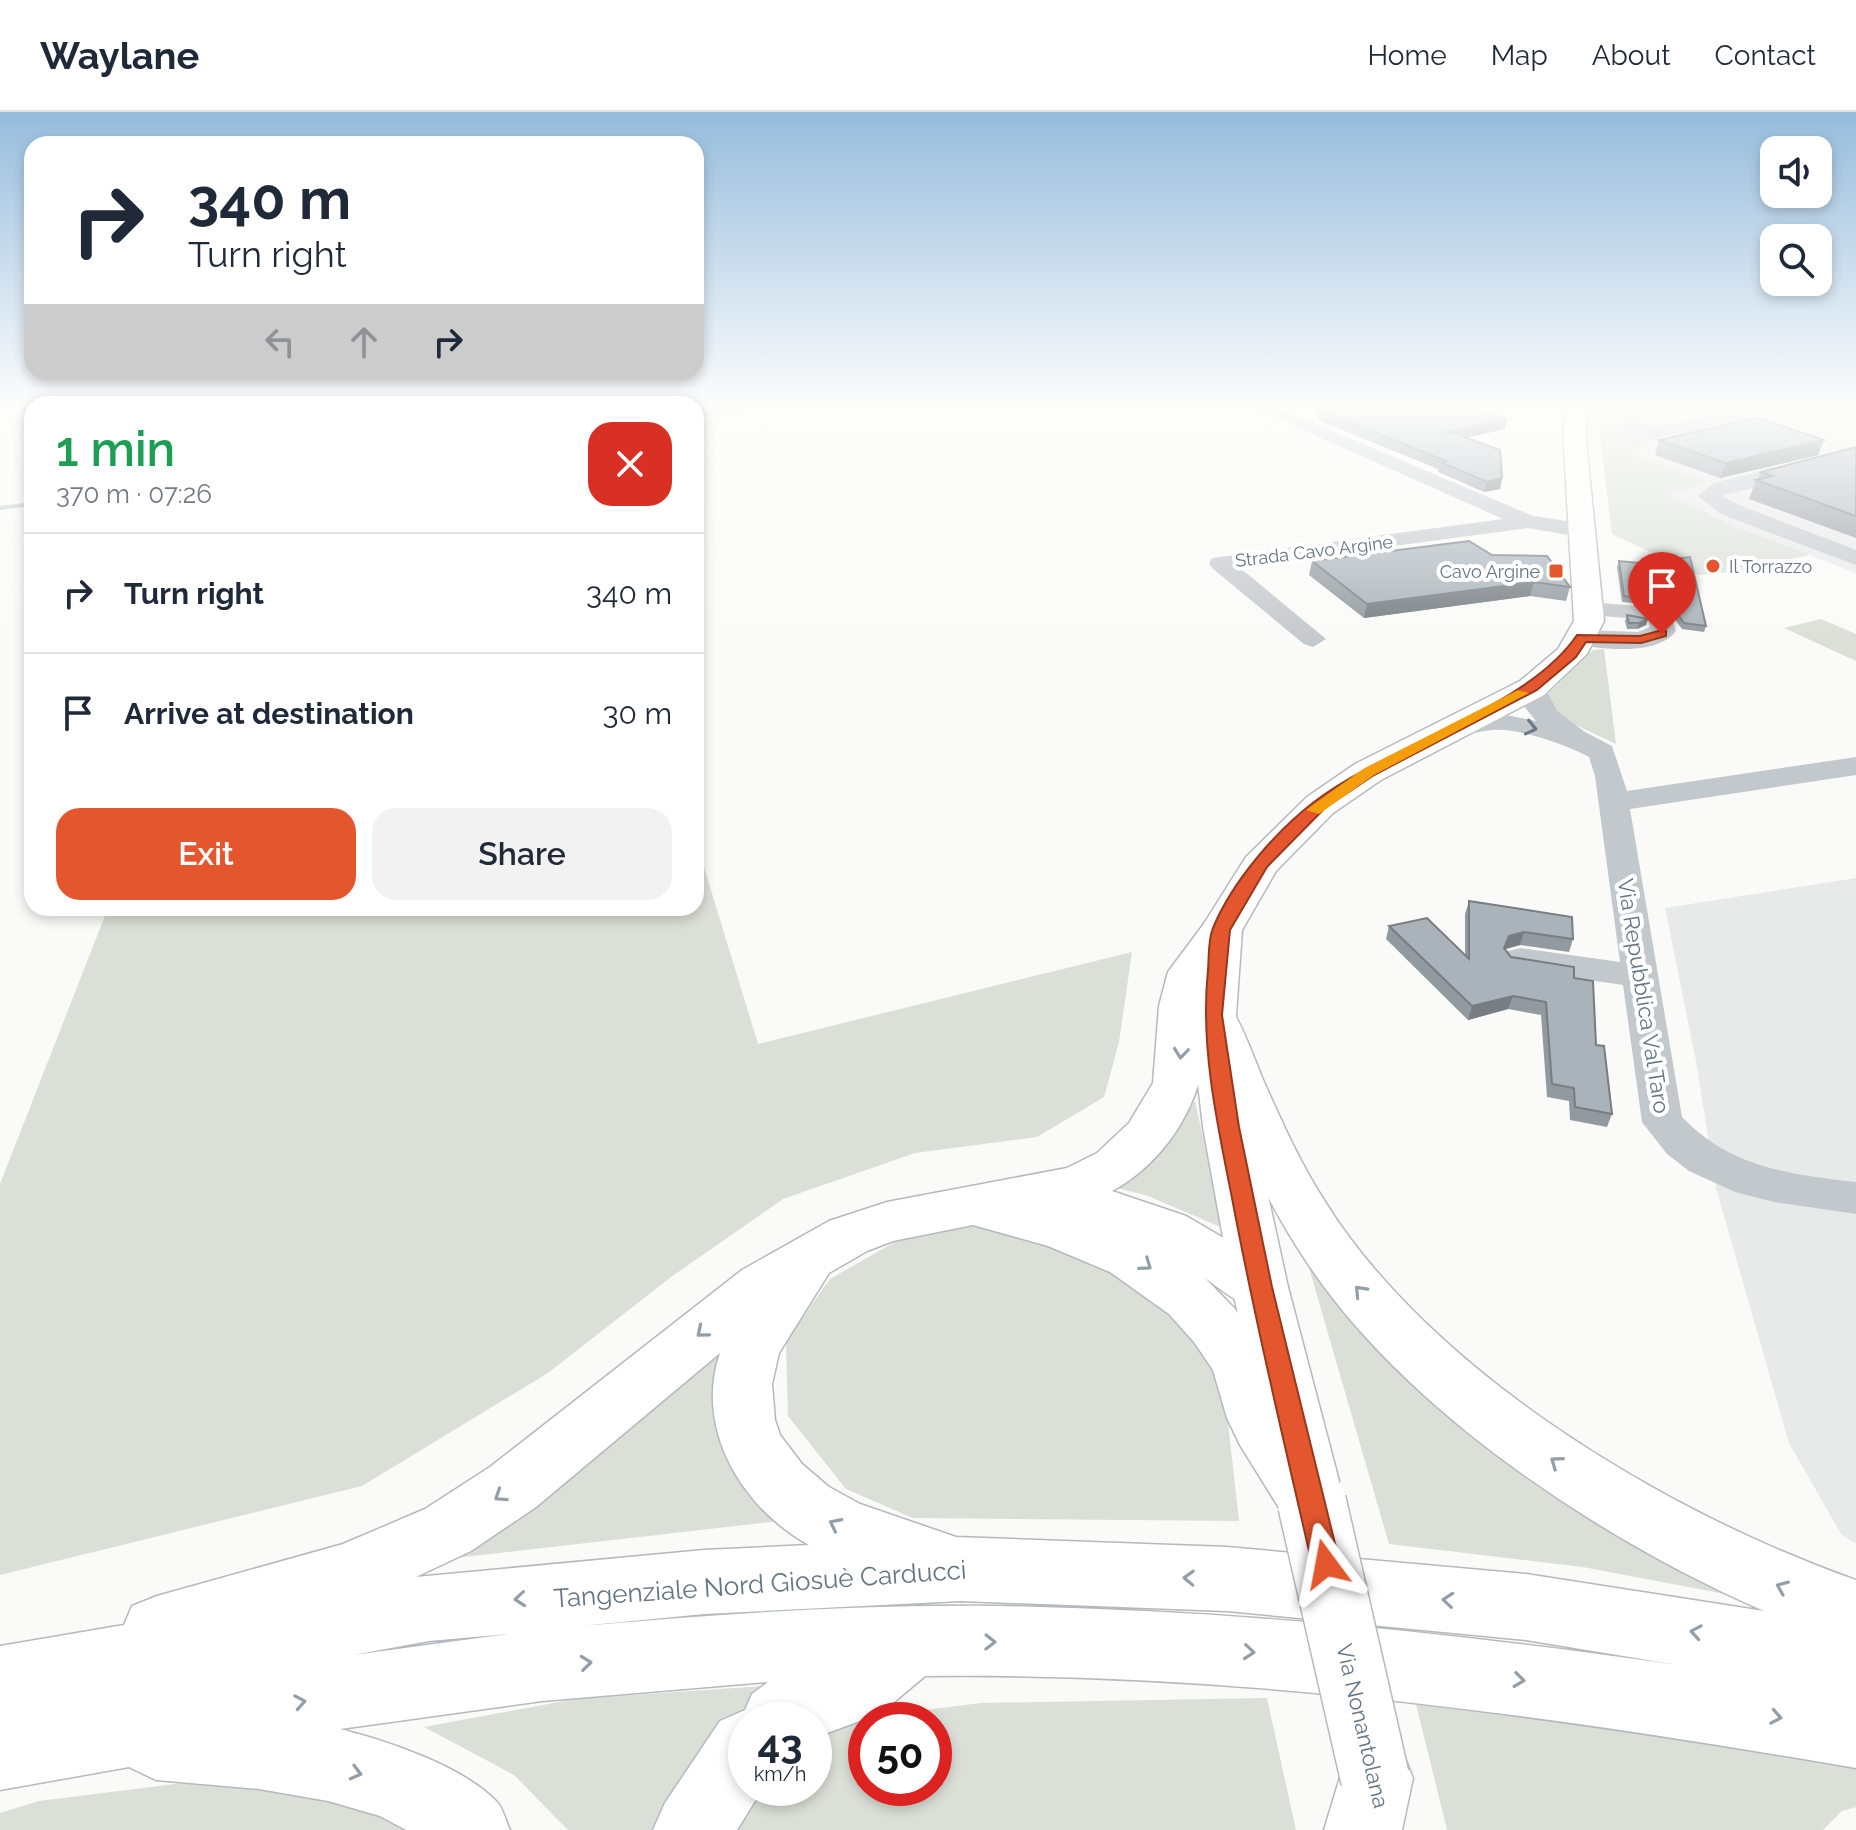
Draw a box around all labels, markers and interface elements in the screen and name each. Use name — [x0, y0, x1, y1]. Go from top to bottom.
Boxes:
text: Waylane — [40, 33, 199, 78]
text: Home — [1367, 39, 1447, 72]
text: Map — [1491, 39, 1548, 72]
text: About — [1592, 39, 1671, 72]
text: Contact — [1715, 39, 1816, 72]
map controls — [1760, 136, 1832, 296]
button: sound — [1760, 136, 1832, 208]
text: 340 m — [188, 166, 351, 232]
icon: right — [56, 168, 160, 272]
button: search — [1760, 224, 1832, 296]
text: Turn right — [188, 233, 347, 275]
icon: left — [258, 320, 302, 364]
icon: ahead — [342, 320, 386, 364]
icon: right — [426, 320, 470, 364]
text: 1 min — [56, 421, 175, 477]
button: close — [588, 422, 672, 506]
text: 370 m · 07:26 — [56, 479, 212, 509]
street label: Strada Cavo Argine — [1234, 531, 1394, 571]
pin — [1628, 552, 1696, 634]
place label: Il Torrazzo — [1729, 556, 1812, 577]
marker: Il Torrazzo — [1704, 557, 1722, 575]
place label: Cavo Argine — [1440, 561, 1540, 582]
marker: Cavo Argine — [1547, 562, 1565, 580]
icon: arrive — [1640, 564, 1684, 608]
icon: right — [56, 571, 100, 615]
text: Turn right — [124, 576, 264, 611]
text: 340 m — [586, 576, 672, 611]
icon: arrive — [56, 691, 100, 735]
text: Arrive at destination — [124, 696, 414, 731]
text: 30 m — [602, 696, 672, 731]
one-way arrow — [1523, 718, 1537, 735]
button: Exit — [56, 808, 356, 900]
button: Share — [372, 808, 672, 900]
street label: Via Repubblica Val Taro — [1613, 877, 1675, 1115]
one-way arrow — [1172, 1046, 1189, 1059]
one-way arrow — [1137, 1255, 1151, 1270]
one-way arrow — [1355, 1286, 1370, 1300]
one-way arrow — [697, 1322, 711, 1337]
one-way arrow — [1550, 1457, 1564, 1471]
one-way arrow — [494, 1486, 508, 1501]
one-way arrow — [829, 1518, 844, 1533]
position arrow — [1284, 1522, 1368, 1606]
street label: Tangenziale Nord Giosuè Carducci — [553, 1555, 967, 1613]
one-way arrow — [1182, 1569, 1195, 1586]
one-way arrow — [1776, 1581, 1791, 1597]
one-way arrow — [513, 1590, 526, 1607]
one-way arrow — [1441, 1591, 1454, 1608]
one-way arrow — [1690, 1624, 1703, 1641]
one-way arrow — [984, 1634, 997, 1651]
street label: Via Nonantolana — [1331, 1641, 1395, 1811]
one-way arrow — [1243, 1643, 1256, 1660]
one-way arrow — [579, 1654, 592, 1671]
one-way arrow — [1512, 1671, 1526, 1688]
one-way arrow — [294, 1694, 307, 1711]
speed limit sign: 50 — [848, 1702, 952, 1806]
one-way arrow — [1769, 1707, 1783, 1724]
text: 43 — [757, 1720, 803, 1767]
text: km/h — [754, 1762, 806, 1786]
one-way arrow — [349, 1764, 363, 1780]

